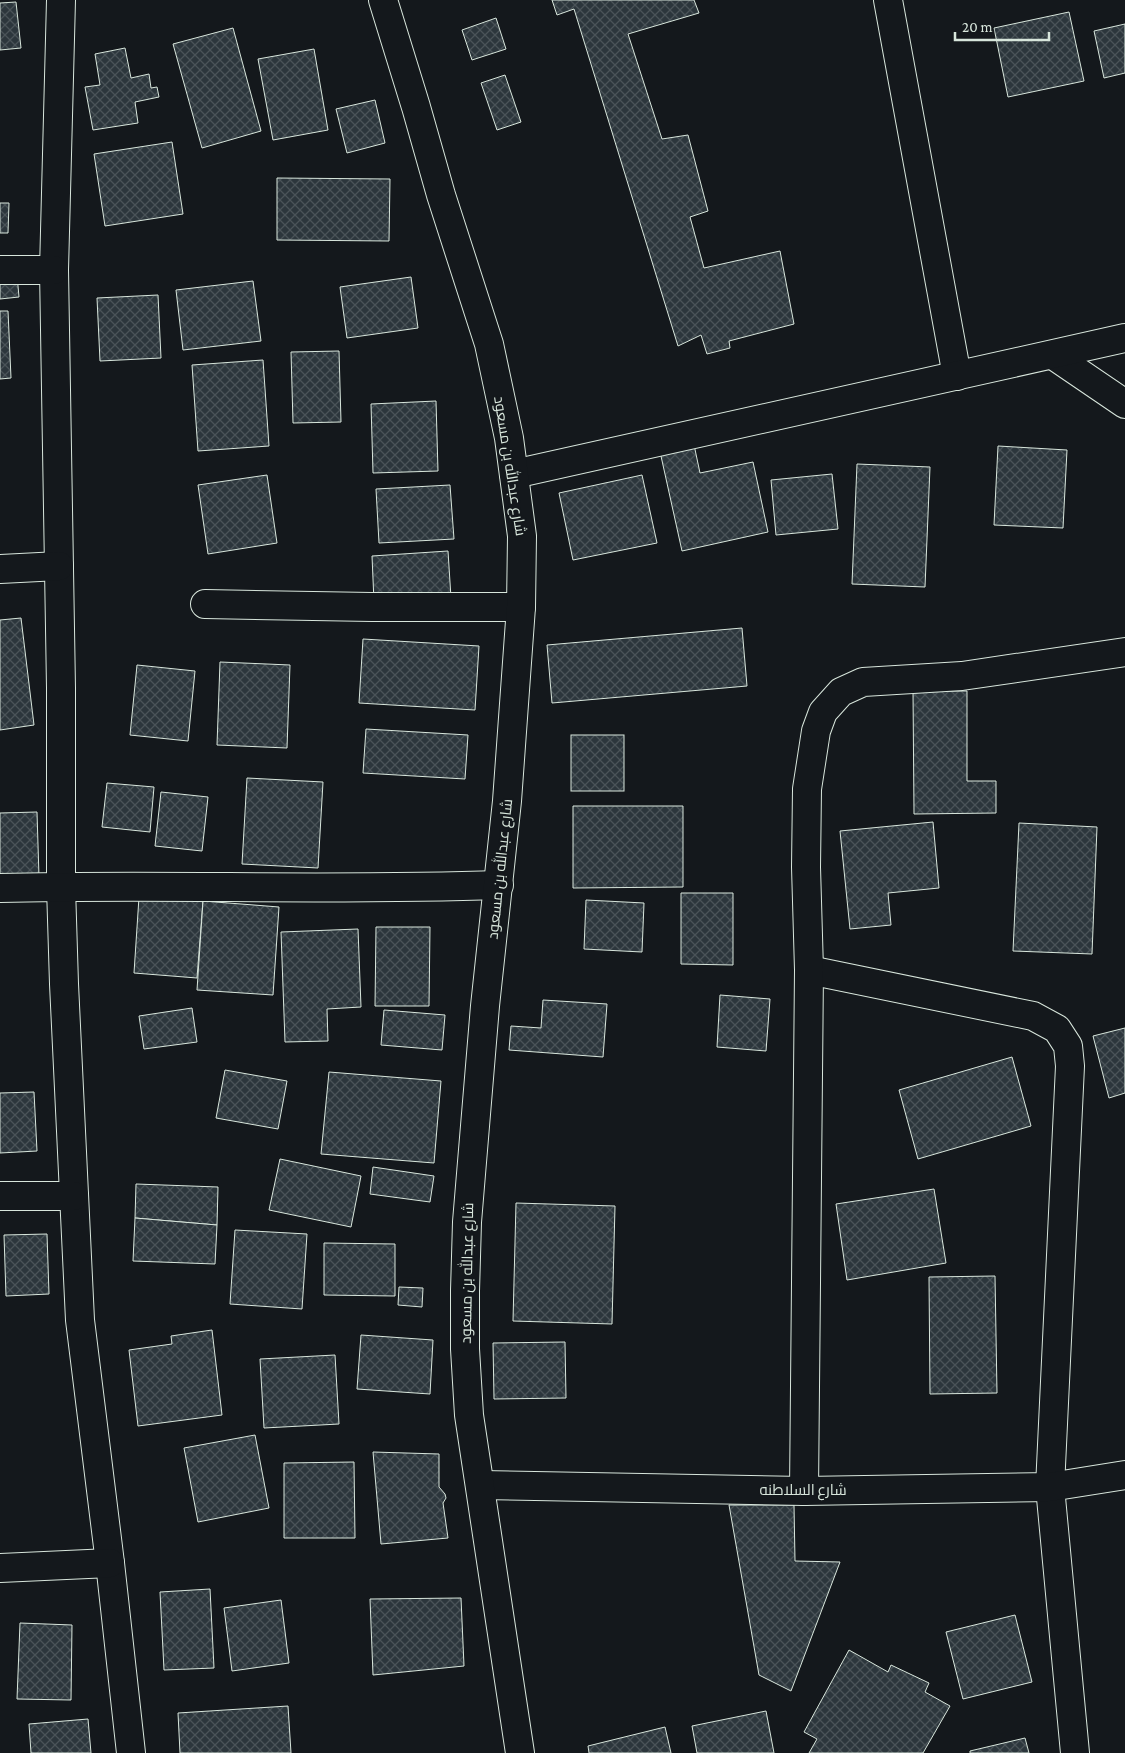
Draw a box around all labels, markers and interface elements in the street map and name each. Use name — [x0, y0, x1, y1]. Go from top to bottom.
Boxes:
scale bar — [955, 10, 1049, 42]
text: 20 m — [962, 19, 993, 35]
street label: شارع عبدالله بن مسعود — [488, 395, 531, 537]
street label: شارع عبدالله بن مسعود — [483, 798, 518, 940]
street label: شارع عبدالله بن مسعود — [456, 1202, 479, 1344]
street label: شارع السلاطنه — [759, 1482, 847, 1501]

